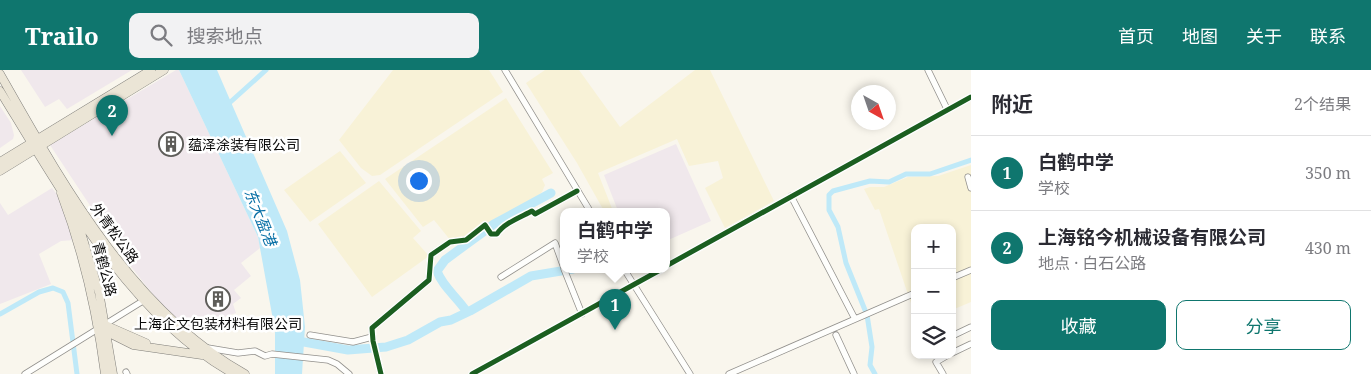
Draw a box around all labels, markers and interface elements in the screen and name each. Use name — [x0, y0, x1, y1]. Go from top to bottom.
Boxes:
search box — [129, 13, 479, 58]
text: Trailo — [25, 19, 99, 52]
icon: search — [147, 21, 175, 49]
text: 搜索地点 — [187, 23, 263, 49]
text: 首页 — [1118, 24, 1154, 48]
text: 地图 — [1182, 24, 1218, 48]
text: 关于 — [1246, 24, 1282, 48]
text: 联系 — [1310, 24, 1346, 48]
north arrow — [851, 85, 896, 130]
text: 附近 — [991, 90, 1033, 118]
text: 2个结果 — [1294, 93, 1351, 115]
pin: 2 — [96, 95, 128, 136]
building icon: 蕴泽涂装有限公司 — [158, 131, 184, 157]
place label: 蕴泽涂装有限公司 — [188, 135, 300, 154]
text: 白鹤中学 — [1038, 149, 1114, 175]
text: 1 — [1002, 162, 1012, 184]
text: 350 m — [1305, 162, 1351, 184]
your location — [406, 168, 432, 194]
text: 学校 — [1038, 177, 1070, 199]
water label: 东大盈港 — [240, 185, 282, 250]
street label: 外青松公路 — [87, 199, 143, 267]
popup — [560, 208, 670, 273]
text: 白鹤中学 — [577, 217, 653, 243]
map controls — [911, 224, 956, 359]
button: + — [911, 224, 956, 269]
text: 上海铭今机械设备有限公司 — [1038, 224, 1266, 250]
text: 2 — [1002, 237, 1012, 259]
text: 430 m — [1305, 237, 1351, 259]
street label: 青鹤公路 — [89, 239, 121, 299]
text: 学校 — [577, 245, 609, 267]
text: 地点 · 白石公路 — [1038, 252, 1146, 274]
button: − — [911, 269, 956, 314]
building icon: 上海企文包装材料有限公司 — [205, 286, 231, 312]
pin: 1 — [599, 289, 631, 330]
button: 收藏 — [991, 300, 1166, 350]
button: 分享 — [1176, 300, 1351, 350]
place label: 上海企文包装材料有限公司 — [134, 314, 302, 333]
button: layers — [911, 314, 956, 359]

